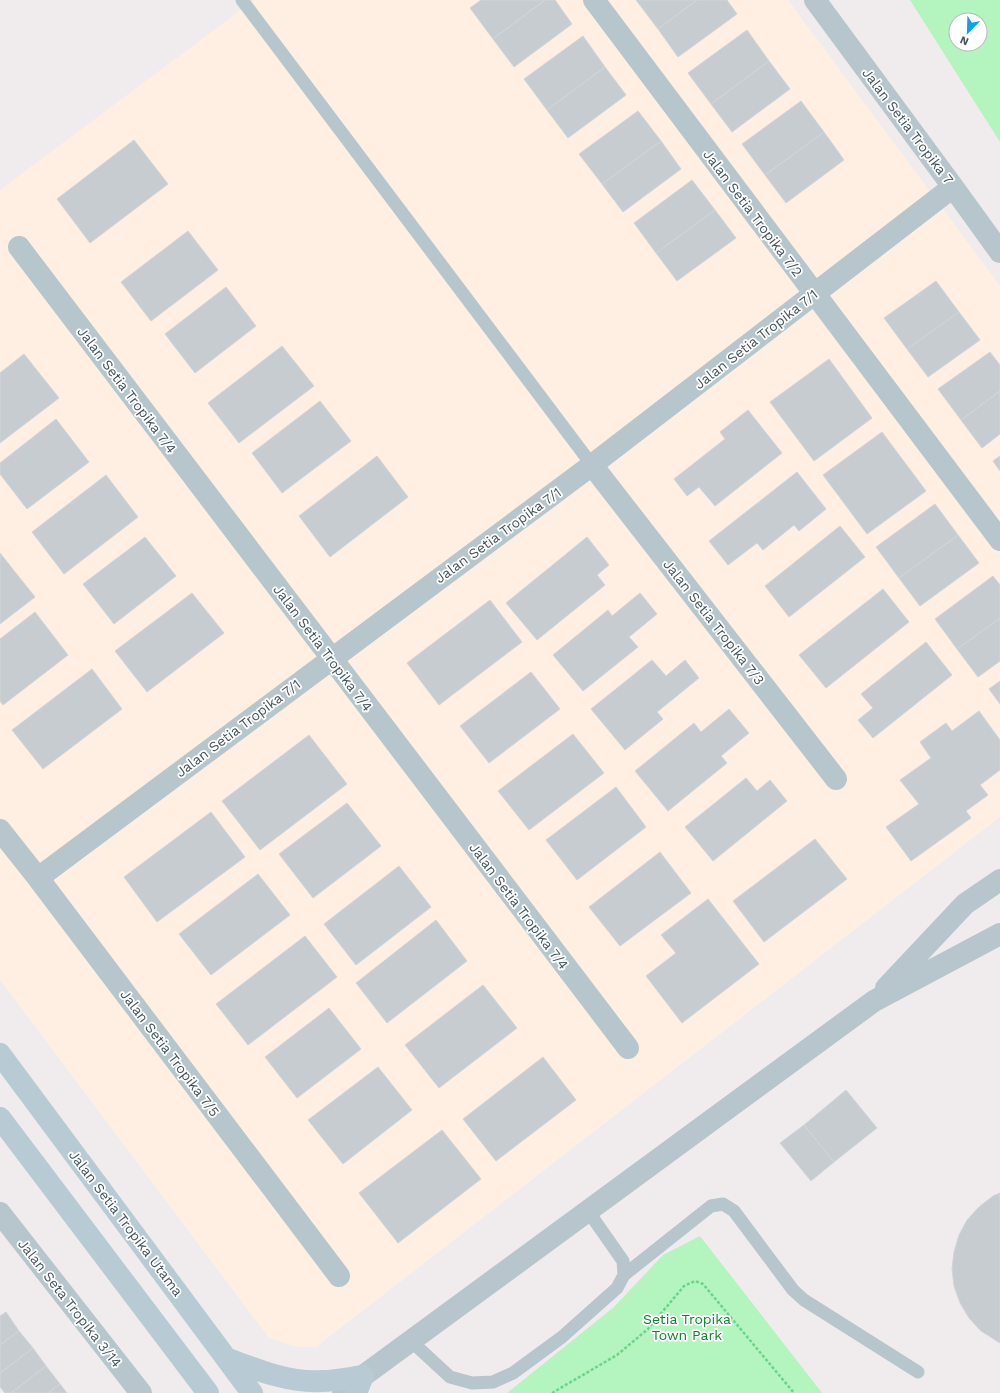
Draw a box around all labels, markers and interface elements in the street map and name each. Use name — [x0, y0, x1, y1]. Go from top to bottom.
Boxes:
north arrow — [948, 12, 988, 52]
text: N — [958, 33, 971, 48]
street label: Jalan Setia Tropika 7 — [859, 65, 957, 187]
street label: Jalan Setia Tropika 7/2 — [700, 146, 806, 280]
street label: Jalan Setia Tropika 7/1 — [691, 286, 821, 392]
street label: Jalan Setia Tropika 7/4 — [74, 324, 180, 456]
street label: Jalan Setia Tropika 7/1 — [432, 484, 564, 586]
street label: Jalan Setia Tropika 7/3 — [660, 556, 768, 688]
street label: Jalan Setia Tropika 7/4 — [270, 582, 376, 714]
street label: Jalan Setia Tropika 7/1 — [173, 676, 303, 780]
street label: Jalan Setia Tropika 7/4 — [466, 840, 572, 972]
street label: Jalan Setia Tropika 7/5 — [117, 986, 223, 1120]
street label: Jalan Setia Tropika Utama — [66, 1147, 186, 1299]
street label: Jalan Seta Tropika 3/14 — [15, 1236, 125, 1370]
park label: Setia Tropika Town Park — [643, 1311, 731, 1343]

